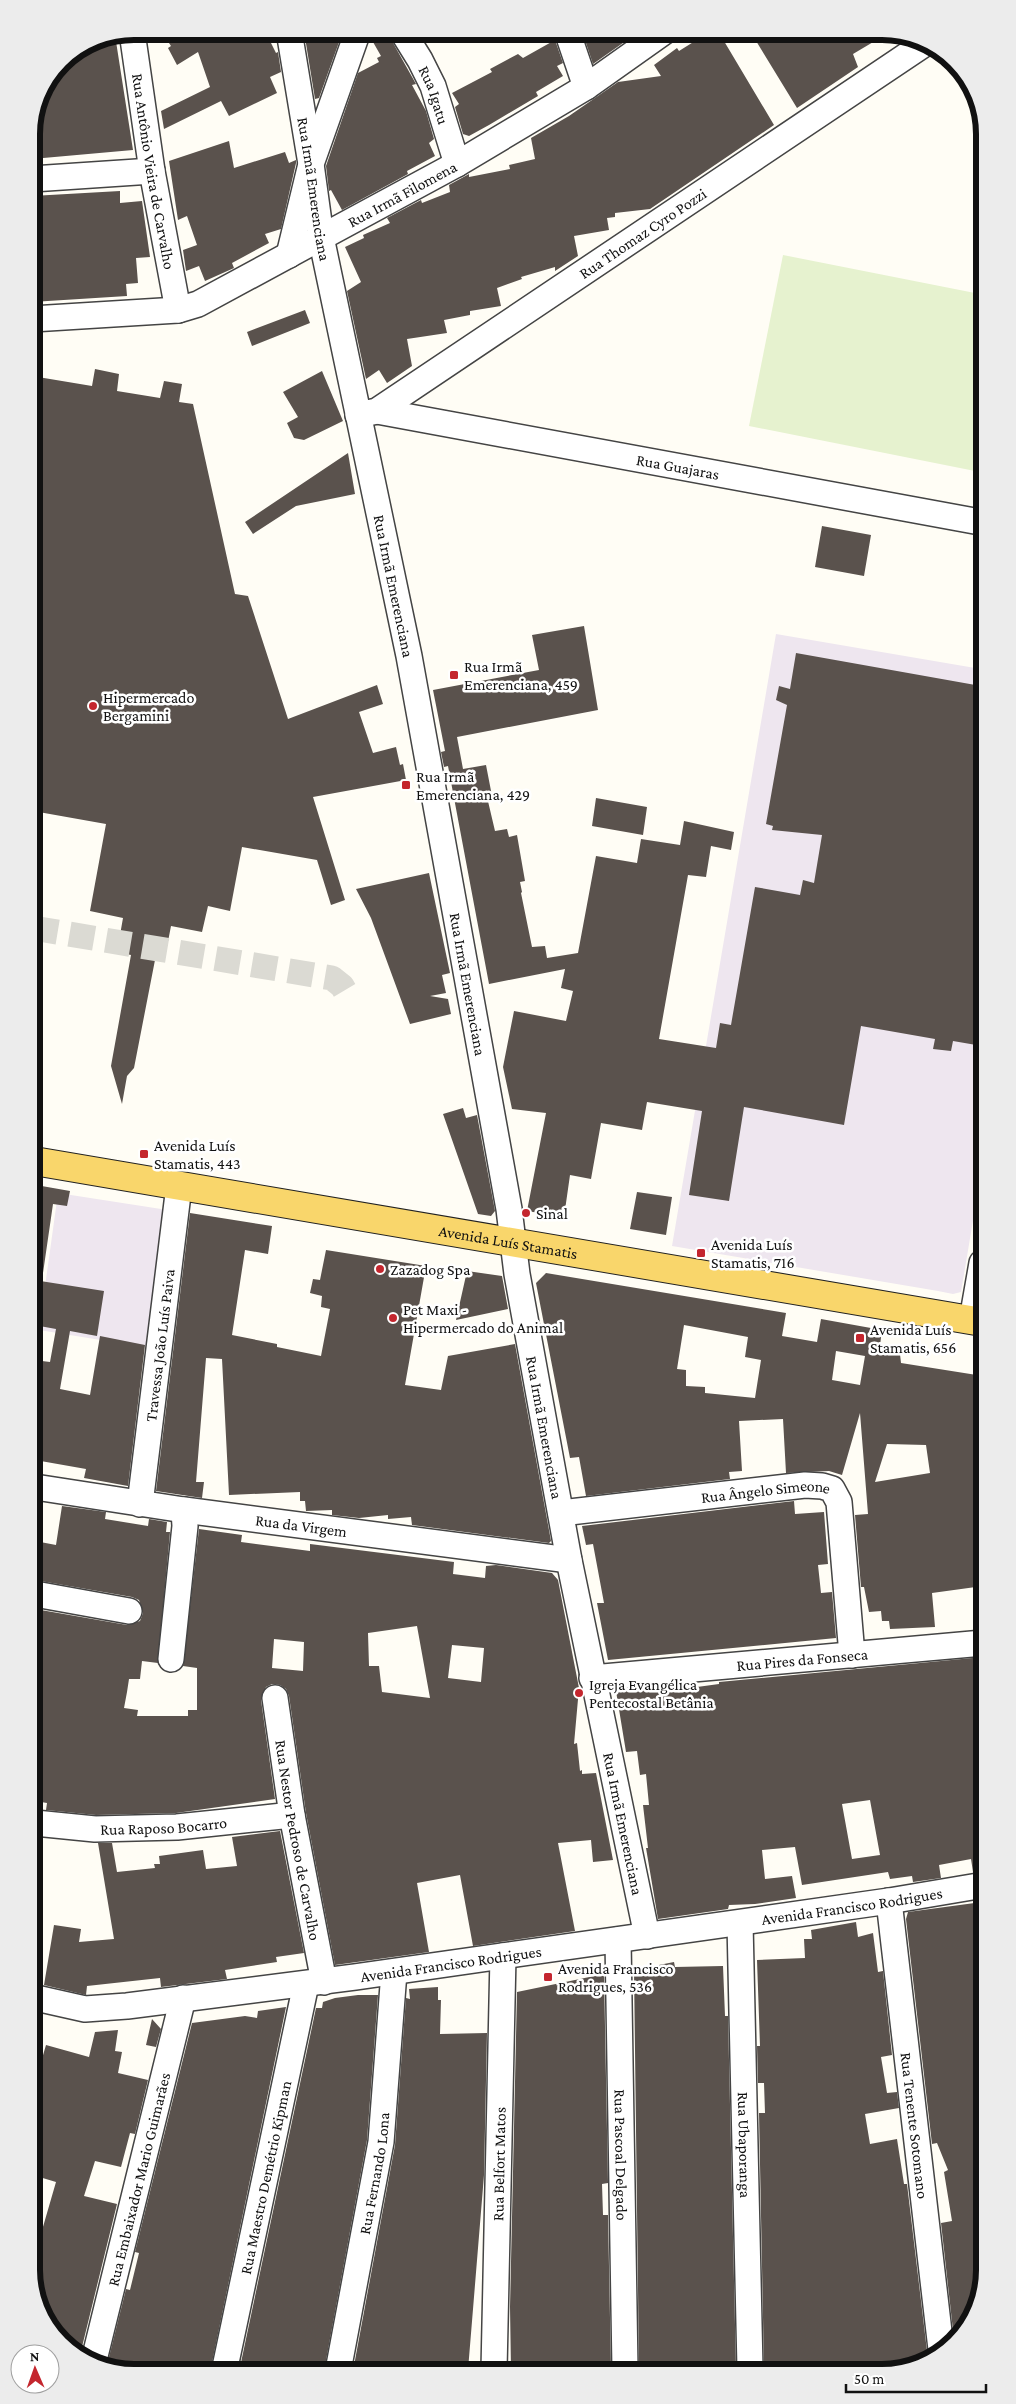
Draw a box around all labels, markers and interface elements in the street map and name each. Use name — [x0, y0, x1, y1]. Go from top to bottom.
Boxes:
street label: Rua Igatu — [416, 63, 453, 127]
street label: Rua Antônio Vieira de Carvalho — [130, 72, 179, 271]
street label: Rua Irmã Emerenciana — [295, 116, 334, 263]
street label: Rua Irmã Filomena — [345, 157, 460, 230]
street label: Rua Thomaz Cyro Pozzi — [576, 184, 709, 282]
street label: Rua Guajaras — [635, 450, 721, 482]
street label: Rua Irmã Emerenciana — [371, 513, 418, 659]
place label: Rua Irmã Emerenciana, 459 — [464, 658, 578, 693]
marker: Rua Irmã Emerenciana, 459 — [448, 669, 460, 681]
place label: Hipermercado Bergamini — [103, 689, 195, 725]
marker: Hipermercado Bergamini — [87, 700, 99, 712]
place label: Rua Irmã Emerenciana, 429 — [416, 768, 530, 803]
marker: Rua Irmã Emerenciana, 429 — [400, 779, 412, 791]
street label: Rua Irmã Emerenciana — [447, 911, 490, 1058]
place label: Avenida Luís Stamatis, 443 — [154, 1137, 241, 1172]
marker: Avenida Luís Stamatis, 443 — [138, 1148, 150, 1160]
place label: Sinal — [536, 1205, 568, 1222]
marker: Sinal — [520, 1207, 532, 1219]
street label: Avenida Luís Stamatis — [437, 1221, 579, 1262]
place label: Avenida Luís Stamatis, 716 — [711, 1236, 795, 1271]
marker: Avenida Luís Stamatis, 716 — [695, 1247, 707, 1259]
place label: Zazadog Spa — [390, 1261, 471, 1279]
marker: Zazadog Spa — [374, 1263, 386, 1275]
street label: Travessa João Luís Paiva — [142, 1267, 177, 1422]
place label: Pet Maxi - Hipermercado do Animal — [403, 1301, 563, 1337]
marker: Pet Maxi - Hipermercado do Animal — [387, 1312, 399, 1324]
place label: Avenida Luís Stamatis, 656 — [870, 1321, 956, 1356]
marker: Avenida Luís Stamatis, 656 — [854, 1332, 866, 1344]
street label: Rua Irmã Emerenciana — [524, 1354, 566, 1501]
street label: Rua Ângelo Simeone — [700, 1476, 833, 1505]
street label: Rua da Virgem — [254, 1511, 348, 1540]
street label: Rua Pires da Fonseca — [736, 1645, 869, 1674]
place label: Igreja Evangélica Pentecostal Betânia — [589, 1676, 714, 1711]
marker: Igreja Evangélica Pentecostal Betânia — [573, 1687, 585, 1699]
street label: Rua Nestor Pedroso de Carvalho — [273, 1739, 324, 1942]
street label: Rua Irmã Emerenciana — [601, 1751, 647, 1897]
street label: Rua Raposo Bocarro — [100, 1813, 228, 1837]
street label: Avenida Francisco Rodrigues — [760, 1884, 944, 1928]
street label: Avenida Francisco Rodrigues — [359, 1942, 543, 1985]
place label: Avenida Francisco Rodrigues, 536 — [558, 1960, 673, 1996]
marker: Avenida Francisco Rodrigues, 536 — [542, 1971, 554, 1983]
street label: Rua Tenente Sotomano — [898, 2051, 932, 2200]
street label: Rua Embaixador Mario Guimarães — [104, 2071, 173, 2288]
street label: Rua Maestro Demétrio Kipman — [236, 2079, 294, 2276]
street label: Rua Pascoal Delgado — [612, 2089, 631, 2221]
street label: Rua Ubaporanga — [735, 2092, 755, 2199]
street label: Rua Belfort Matos — [489, 2107, 508, 2221]
street label: Rua Fernando Lona — [355, 2111, 392, 2236]
north arrow — [10, 2344, 60, 2394]
text: N — [29, 2348, 40, 2364]
scale bar — [846, 2362, 986, 2394]
text: 50 m — [854, 2371, 884, 2387]

